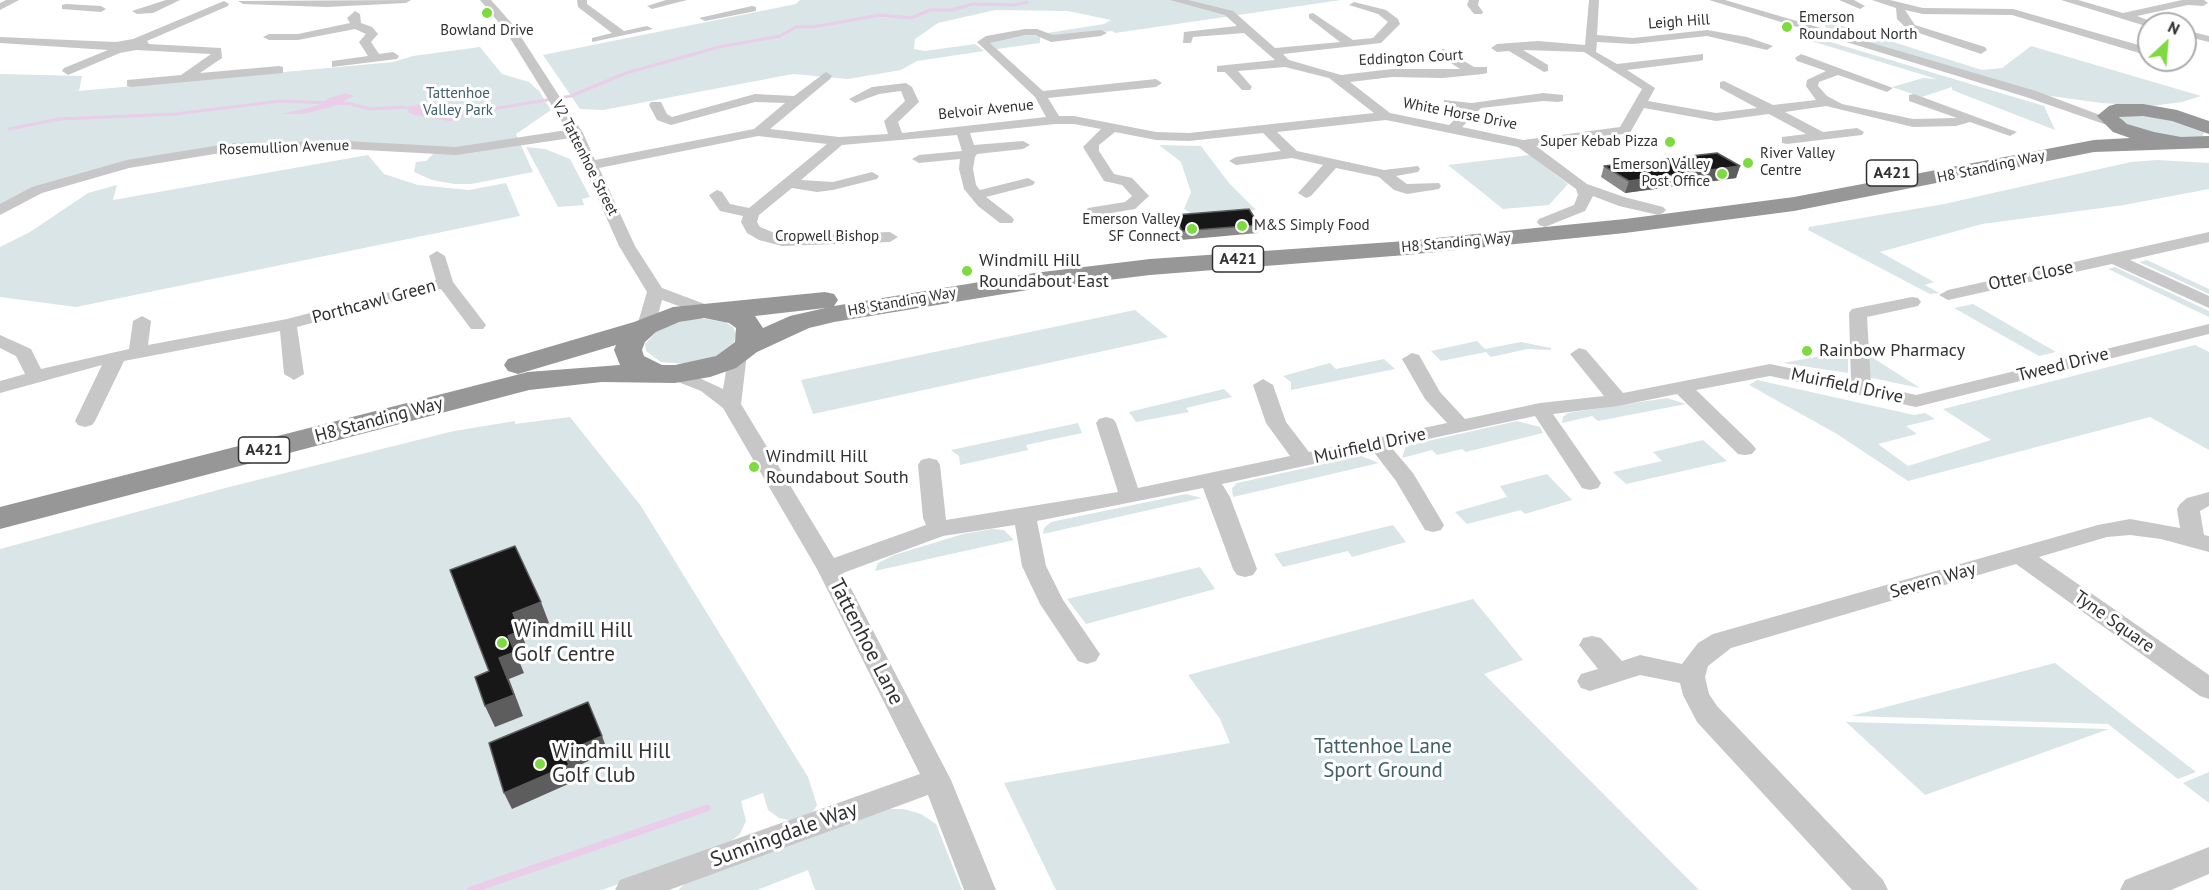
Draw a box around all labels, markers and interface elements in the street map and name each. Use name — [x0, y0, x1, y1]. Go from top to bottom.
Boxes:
marker: Bowland Drive — [480, 6, 494, 20]
place label: Emerson Roundabout North — [1799, 9, 1917, 44]
street label: Leigh Hill — [1648, 11, 1710, 33]
north arrow — [2137, 12, 2197, 72]
text: N — [2165, 16, 2183, 39]
marker: Emerson Roundabout North — [1780, 20, 1794, 34]
place label: Bowland Drive — [440, 22, 534, 40]
street label: Eddington Court — [1358, 46, 1464, 70]
park label: Tattenhoe Valley Park — [423, 85, 493, 120]
street label: White Horse Drive — [1401, 94, 1519, 134]
street label: Belvoir Avenue — [937, 96, 1035, 124]
street label: V2 Tattenhoe Street — [548, 97, 622, 219]
place label: Super Kebab Pizza — [1540, 133, 1658, 151]
marker: Super Kebab Pizza — [1663, 135, 1677, 149]
street label: Rosemullion Avenue — [219, 137, 349, 159]
place label: River Valley Centre — [1760, 145, 1835, 180]
street label: H8 Standing Way — [1936, 147, 2046, 187]
place label: Emerson Valley Post Office — [1612, 156, 1710, 191]
marker: River Valley Centre — [1741, 156, 1755, 170]
road number: A421 — [1866, 160, 1918, 186]
marker: Emerson Valley Post Office — [1715, 167, 1729, 181]
place label: Emerson Valley SF Connect — [1082, 211, 1180, 246]
place label: M&S Simply Food — [1254, 217, 1370, 235]
marker: M&S Simply Food — [1235, 219, 1249, 233]
marker: Emerson Valley SF Connect — [1185, 222, 1199, 236]
street label: Cropwell Bishop — [775, 228, 879, 246]
street label: H8 Standing Way — [1401, 229, 1511, 257]
road number: A421 — [1212, 246, 1264, 272]
place label: Windmill Hill Roundabout East — [979, 250, 1109, 292]
street label: Otter Close — [1987, 256, 2075, 296]
marker: Windmill Hill Roundabout East — [960, 264, 974, 278]
street label: Porthcawl Green — [310, 275, 438, 329]
street label: H8 Standing Way — [846, 284, 958, 320]
place label: Rainbow Pharmacy — [1819, 340, 1965, 362]
street label: Tweed Drive — [2015, 343, 2111, 387]
marker: Rainbow Pharmacy — [1800, 344, 1814, 358]
street label: Muirfield Drive — [1789, 364, 1905, 408]
street label: H8 Standing Way — [313, 393, 445, 447]
street label: Muirfield Drive — [1312, 424, 1428, 468]
road number: A421 — [238, 437, 290, 463]
place label: Windmill Hill Roundabout South — [766, 446, 908, 488]
marker: Windmill Hill Roundabout South — [747, 460, 761, 474]
street label: Severn Way — [1888, 558, 1978, 604]
street label: Tattenhoe Lane — [823, 575, 909, 709]
street label: Tyne Square — [2070, 586, 2158, 658]
place label: Windmill Hill Golf Centre — [514, 618, 632, 668]
marker: Windmill Hill Golf Centre — [495, 636, 509, 650]
park label: Tattenhoe Lane Sport Ground — [1314, 734, 1452, 784]
place label: Windmill Hill Golf Club — [552, 739, 670, 789]
marker: Windmill Hill Golf Club — [533, 757, 547, 771]
street label: Sunningdale Way — [707, 797, 861, 873]

